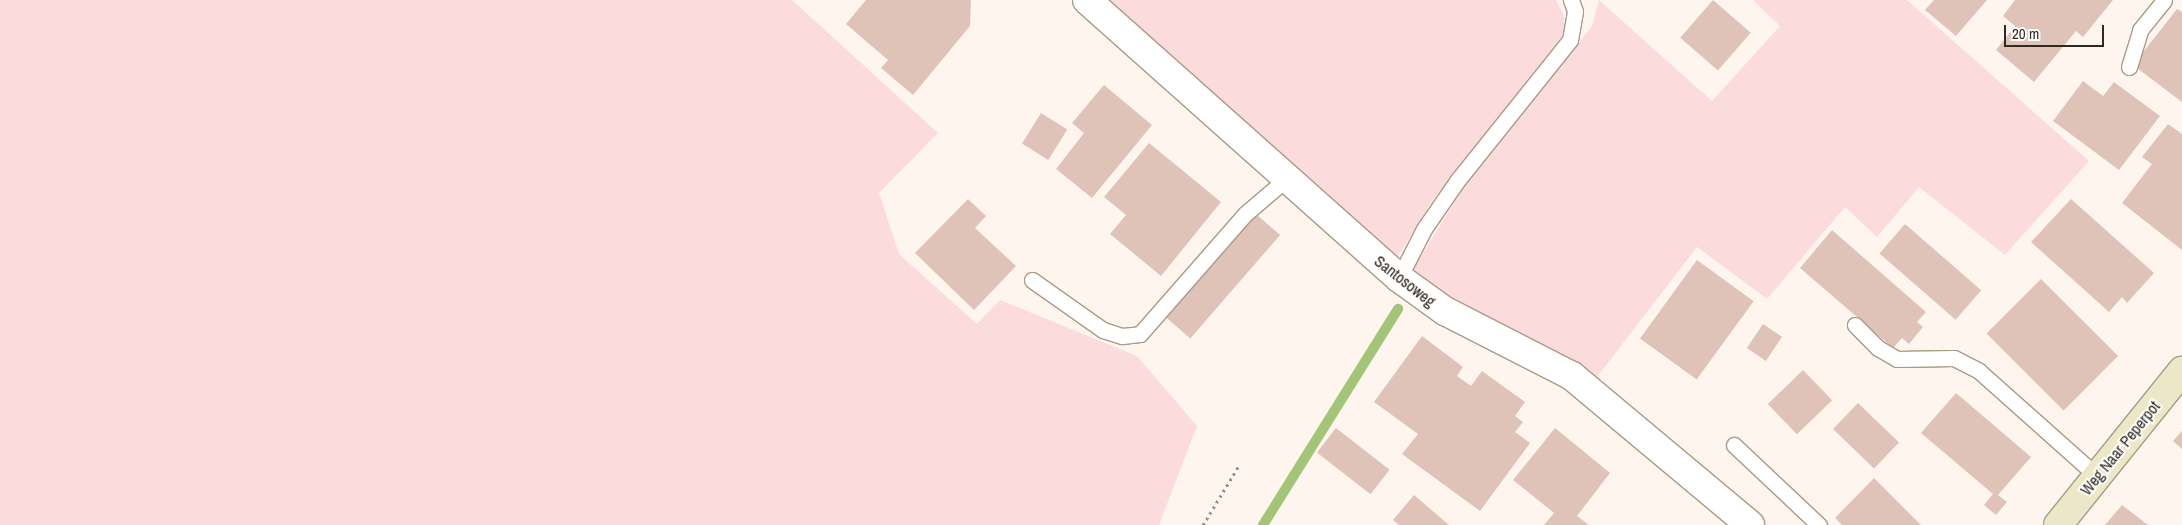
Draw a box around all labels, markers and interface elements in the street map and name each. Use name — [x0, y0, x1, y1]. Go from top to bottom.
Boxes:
scale bar — [2007, 15, 2107, 47]
text: 20 m — [2012, 23, 2039, 44]
street label: Santosoweg — [1371, 251, 1439, 311]
street label: Weg Naar Peperpot — [2076, 397, 2164, 499]

